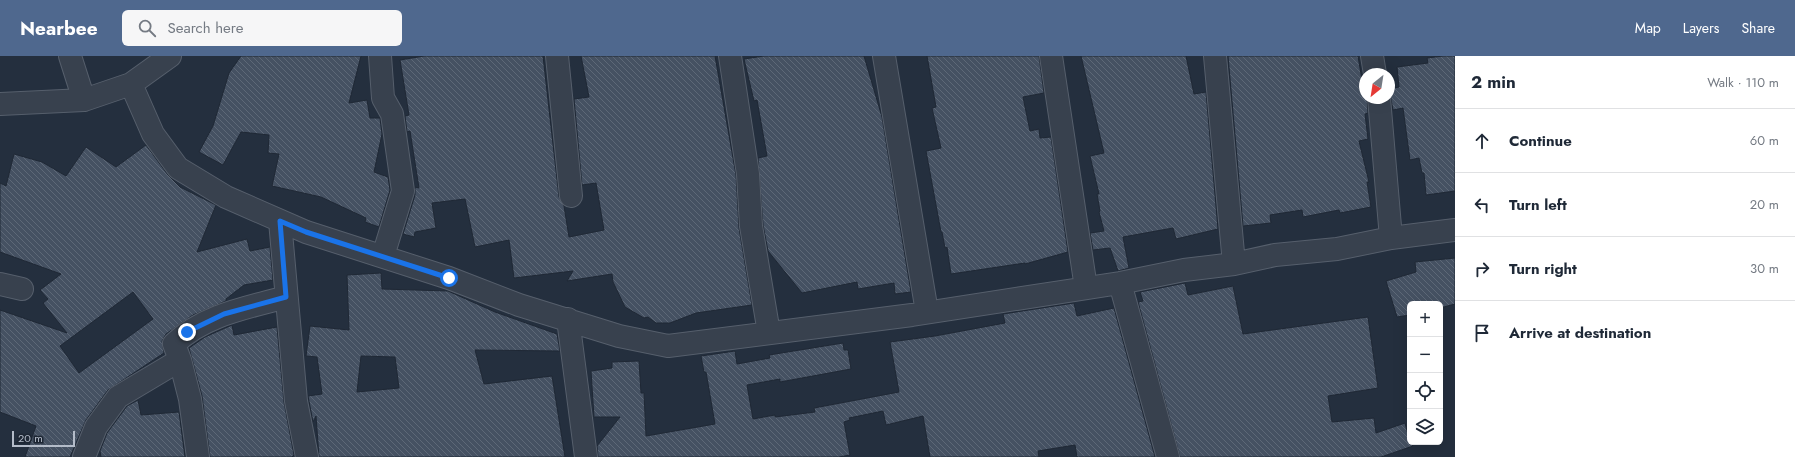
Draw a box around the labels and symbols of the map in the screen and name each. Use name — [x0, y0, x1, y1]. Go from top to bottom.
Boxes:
north arrow — [1359, 68, 1395, 104]
route start — [440, 269, 458, 287]
route end — [178, 323, 196, 341]
scale bar — [12, 429, 75, 448]

